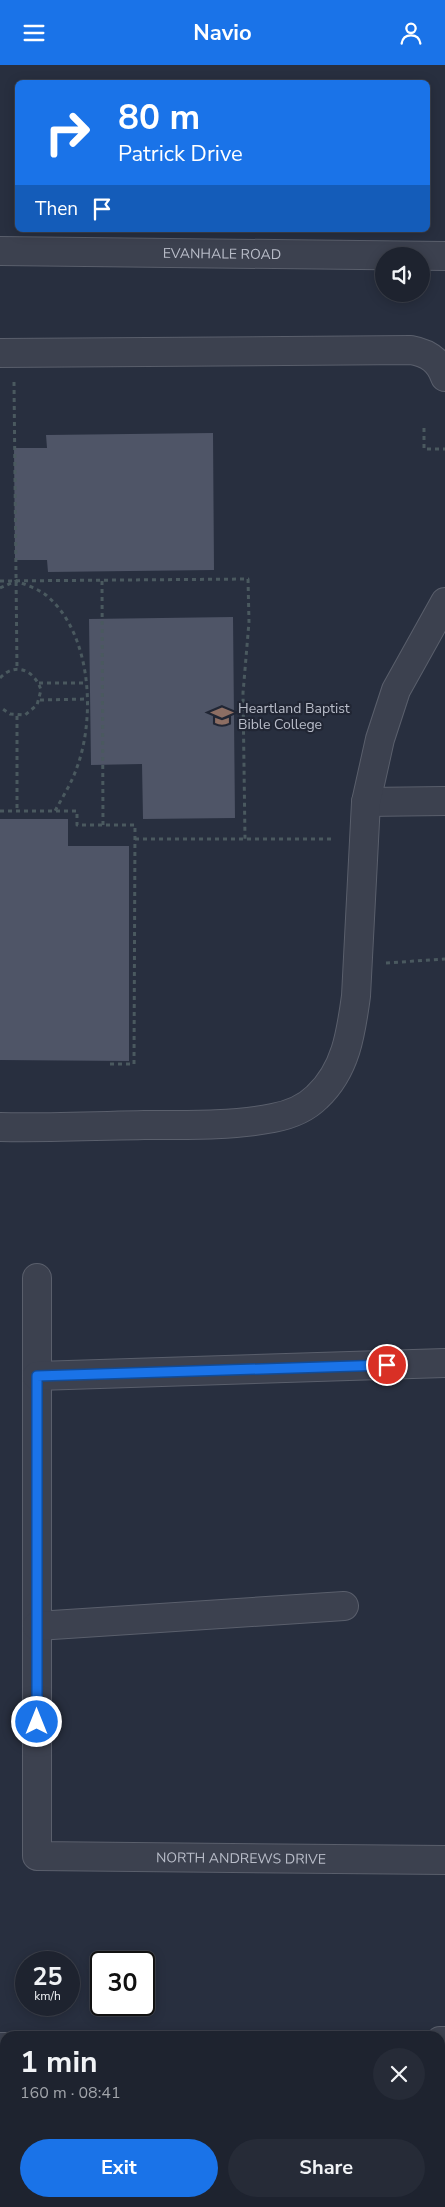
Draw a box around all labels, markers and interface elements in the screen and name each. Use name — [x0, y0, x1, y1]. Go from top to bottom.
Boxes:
text: Navio — [193, 18, 252, 48]
icon: menu — [20, 19, 48, 47]
icon: person — [397, 19, 425, 47]
text: 80 m — [118, 94, 200, 141]
icon: right — [35, 100, 100, 165]
text: Patrick Drive — [118, 139, 243, 169]
icon: arrive — [88, 195, 116, 223]
text: Then — [35, 196, 78, 222]
street label: EVANHALE ROAD — [163, 244, 281, 264]
map controls — [375, 247, 430, 302]
button: sound — [375, 247, 430, 302]
place label: Heartland Baptist Bible College — [238, 699, 350, 734]
school or university icon: Heartland Baptist Bible College — [209, 703, 235, 729]
pin — [366, 1344, 408, 1386]
icon: arrive — [373, 1351, 401, 1379]
position arrow — [10, 1695, 62, 1747]
street label: NORTH ANDREWS DRIVE — [156, 1848, 326, 1869]
speed limit sign: 30 — [90, 1951, 155, 2016]
text: 25 — [32, 1960, 63, 1994]
text: km/h — [34, 1988, 61, 2004]
text: 1 min — [20, 2042, 98, 2083]
button: close — [373, 2048, 425, 2100]
text: 160 m · 08:41 — [20, 2082, 121, 2104]
button: Exit — [20, 2139, 218, 2197]
button: Share — [228, 2139, 425, 2197]

